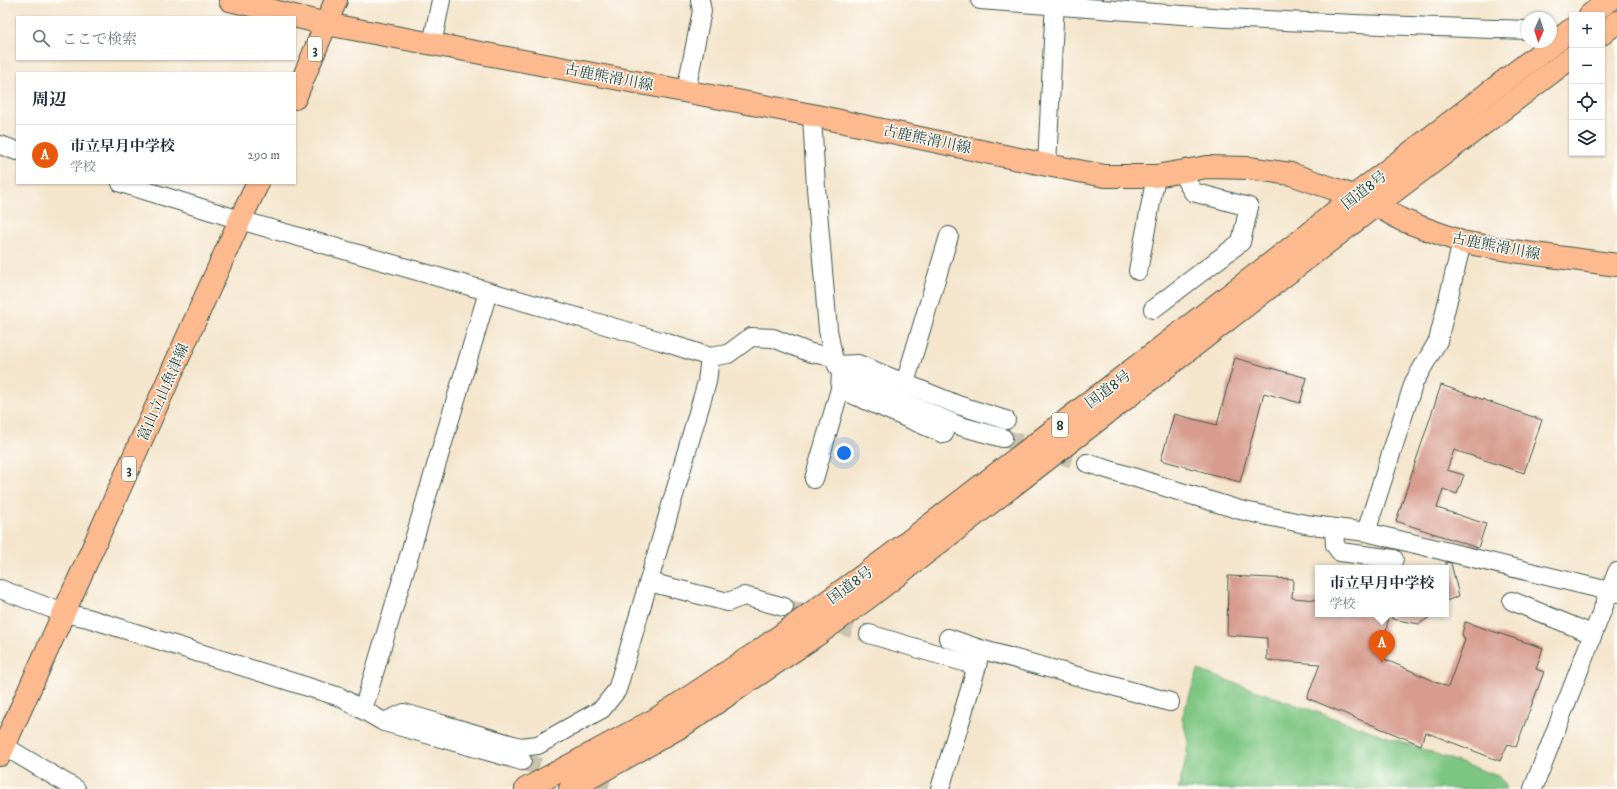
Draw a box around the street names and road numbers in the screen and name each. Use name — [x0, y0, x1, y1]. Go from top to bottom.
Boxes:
road number: 3 — [308, 37, 322, 61]
street label: 古鹿熊滑川線 — [563, 60, 655, 95]
street label: 古鹿熊滑川線 — [881, 121, 973, 158]
street label: 国道8号 — [1338, 167, 1391, 214]
street label: 古鹿熊滑川線 — [1450, 229, 1542, 264]
street label: 富山立山魚津線 — [133, 340, 193, 444]
street label: 国道8号 — [1082, 366, 1135, 413]
road number: 8 — [1052, 413, 1068, 437]
road number: 3 — [122, 457, 136, 481]
street label: 国道8号 — [823, 562, 877, 609]

